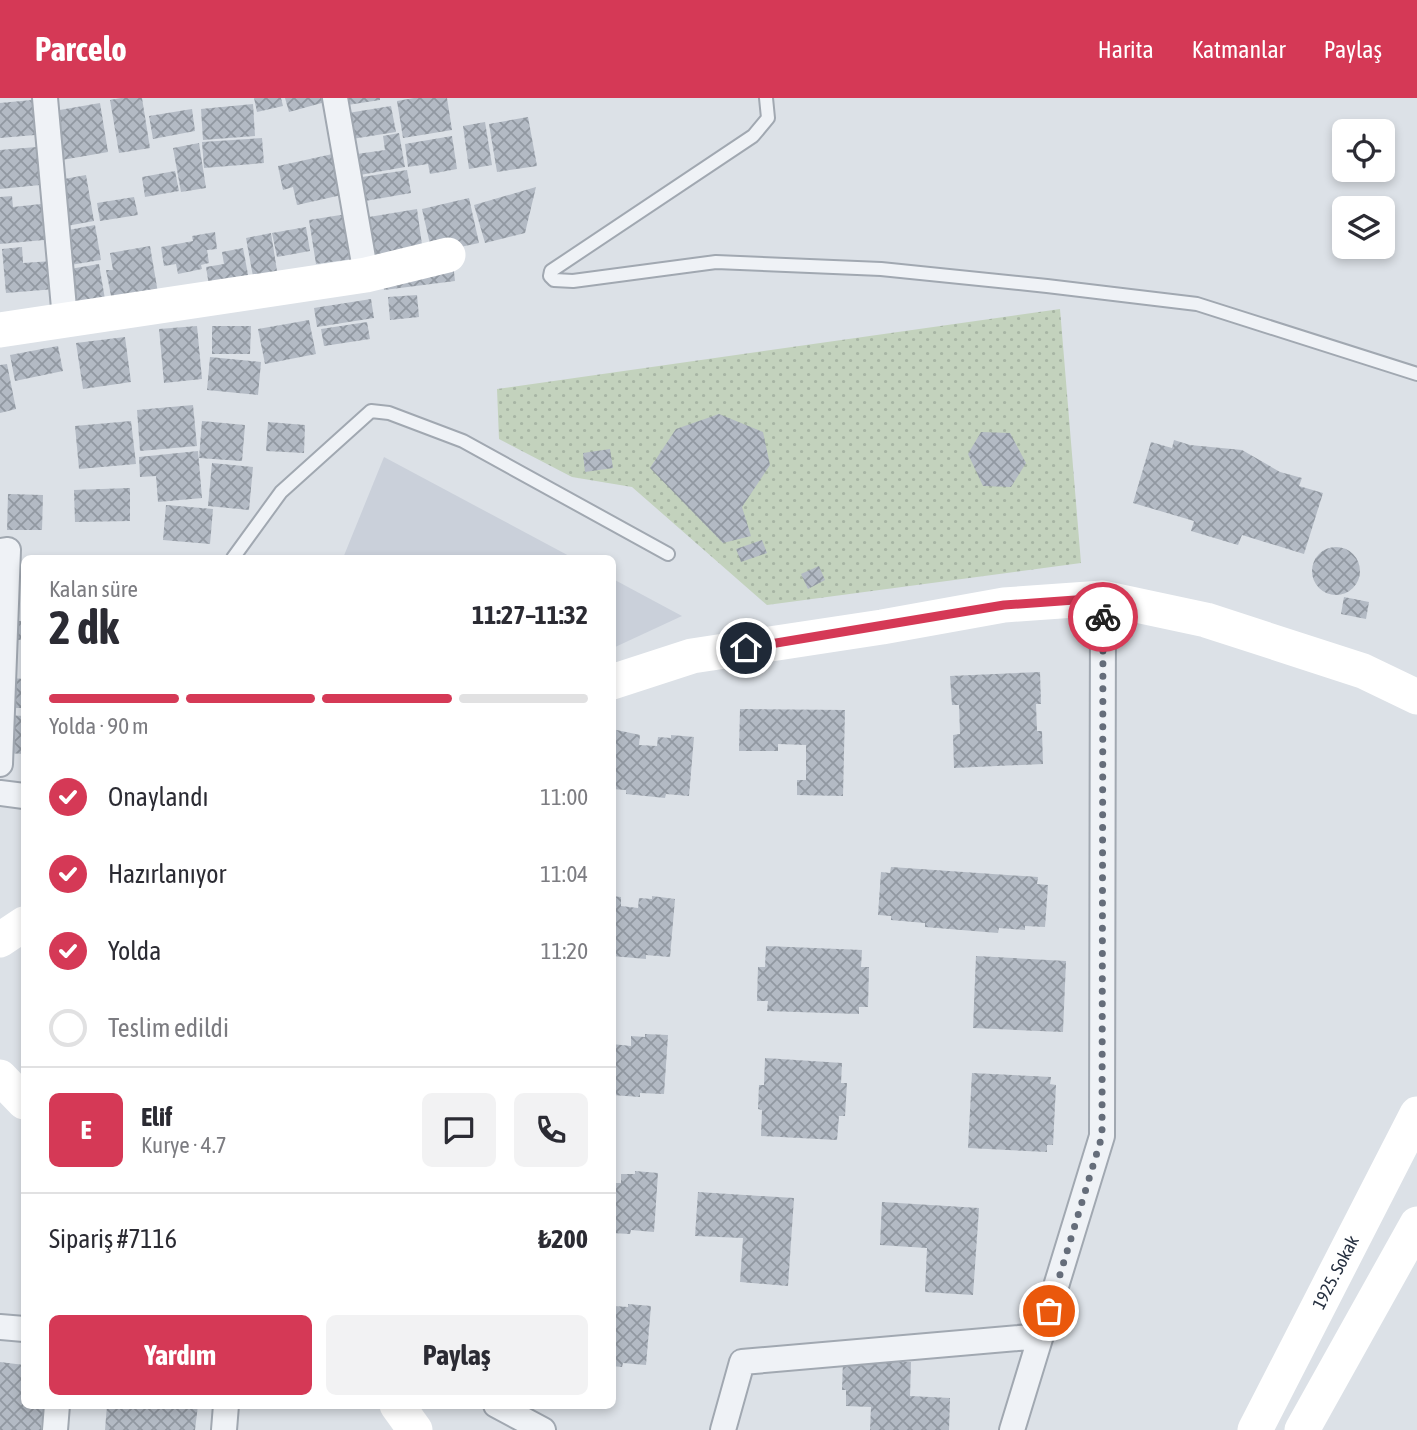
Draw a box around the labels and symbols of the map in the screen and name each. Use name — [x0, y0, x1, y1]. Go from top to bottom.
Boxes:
courier — [1068, 582, 1138, 652]
pin — [716, 618, 776, 678]
street label: 1925. Sokak — [1308, 1232, 1363, 1313]
pin — [1019, 1281, 1079, 1341]

